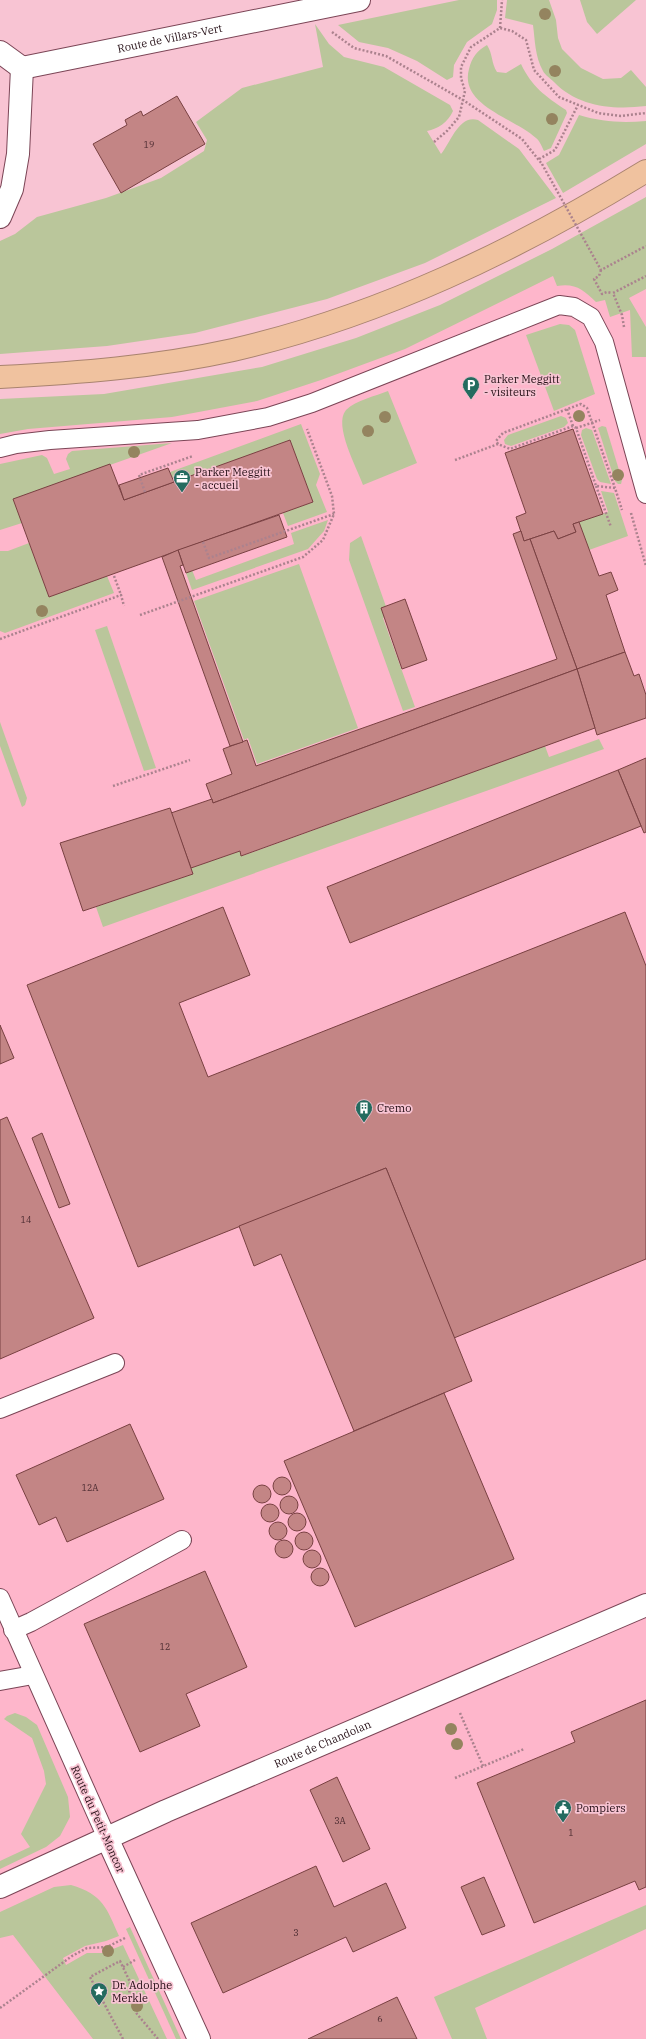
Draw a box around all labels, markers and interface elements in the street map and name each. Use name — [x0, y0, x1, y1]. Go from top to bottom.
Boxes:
street label: Route de Villars-Vert — [116, 21, 224, 56]
house number: 19 — [144, 139, 154, 150]
place label: Parker Meggitt - visiteurs — [484, 372, 560, 399]
parking icon: Parker Meggitt - visiteurs — [461, 375, 481, 400]
place label: Parker Meggitt - accueil — [195, 465, 271, 492]
office icon: Parker Meggitt - accueil — [172, 468, 192, 493]
building icon: Cremo — [354, 1098, 374, 1123]
place label: Cremo — [377, 1101, 411, 1115]
house number: 14 — [21, 1214, 31, 1225]
house number: 12A — [82, 1482, 99, 1493]
house number: 12 — [160, 1641, 170, 1652]
street label: Route de Chandolan — [272, 1717, 373, 1771]
street label: Route du Petit-Moncor — [68, 1763, 128, 1875]
public building icon: Pompiers — [553, 1798, 573, 1823]
place label: Pompiers — [576, 1801, 626, 1815]
house number: 3A — [334, 1815, 347, 1826]
house number: 1 — [568, 1827, 574, 1838]
house number: 3 — [293, 1927, 299, 1938]
place label: Dr. Adolphe Merkle — [112, 1978, 172, 2005]
place icon: Dr. Adolphe Merkle — [89, 1981, 109, 2006]
house number: 6 — [377, 2013, 383, 2024]

